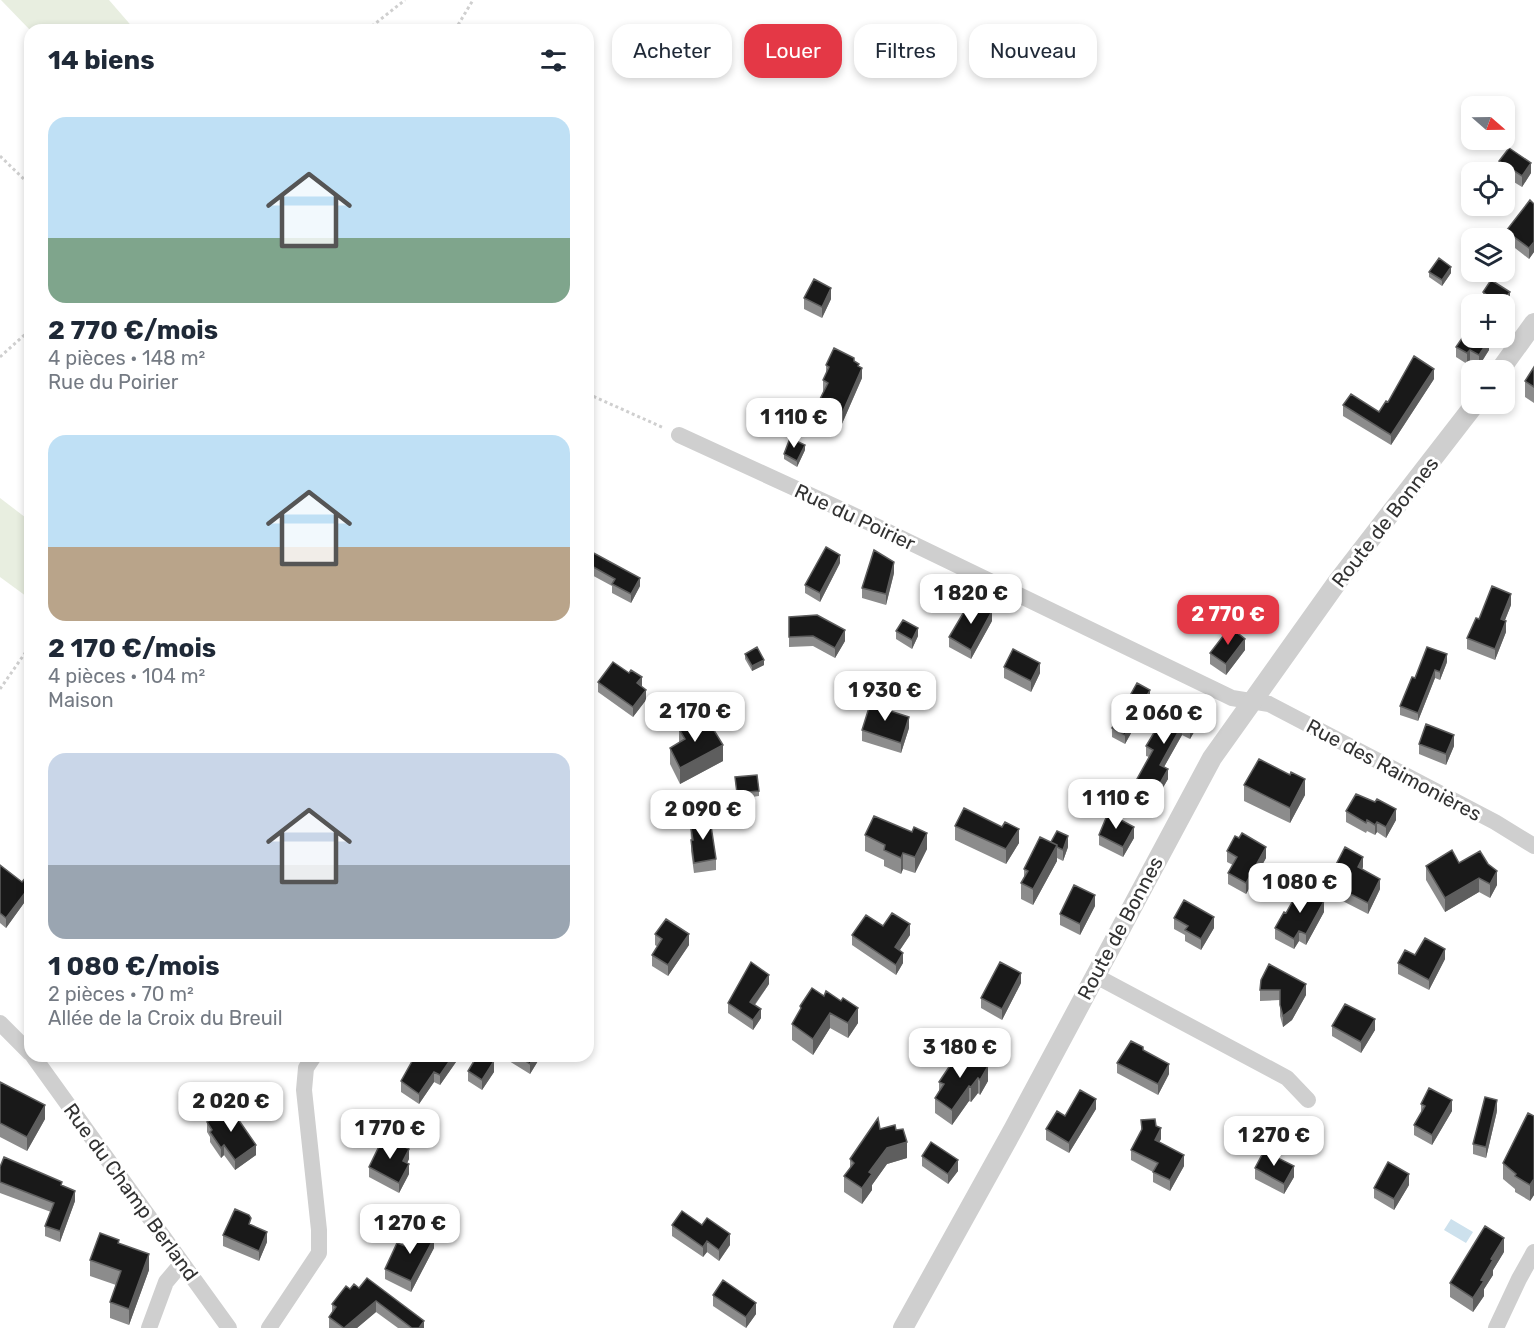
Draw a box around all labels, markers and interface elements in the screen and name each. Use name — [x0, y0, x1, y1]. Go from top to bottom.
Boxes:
chip: Acheter — [612, 24, 732, 78]
chip: Louer — [744, 24, 842, 78]
chip: Filtres — [854, 24, 957, 78]
chip: Nouveau — [969, 24, 1097, 78]
icon: filters — [537, 44, 570, 77]
text: 14 biens — [48, 45, 155, 76]
north arrow — [1461, 96, 1515, 150]
map controls — [1461, 96, 1515, 414]
icon: home — [255, 156, 363, 264]
button: locate — [1461, 162, 1515, 216]
button: layers — [1461, 228, 1515, 282]
button: + — [1461, 294, 1515, 348]
text: 2 770 €/mois — [48, 315, 218, 346]
text: 4 pièces · 148 m² — [48, 346, 205, 370]
button: − — [1461, 360, 1515, 414]
text: Rue du Poirier — [48, 370, 178, 394]
pin: 1 110 € — [739, 398, 849, 449]
text: 1 110 € — [760, 405, 828, 429]
street label: Route de Bonnes — [1327, 452, 1443, 592]
icon: home — [255, 474, 363, 582]
street label: Rue du Poirier — [791, 479, 919, 556]
pin: 1 820 € — [916, 574, 1026, 625]
text: 1 820 € — [934, 581, 1008, 605]
pin: 2 770 € — [1173, 595, 1283, 646]
text: 2 770 € — [1191, 602, 1265, 626]
text: 2 170 €/mois — [48, 633, 216, 664]
text: 4 pièces · 104 m² — [48, 664, 205, 688]
pin: 1 930 € — [830, 671, 940, 722]
text: 1 930 € — [848, 678, 922, 702]
text: Maison — [48, 688, 114, 712]
pin: 2 170 € — [640, 692, 750, 743]
pin: 2 060 € — [1109, 694, 1219, 745]
text: 2 170 € — [659, 699, 731, 723]
text: 2 060 € — [1125, 701, 1203, 725]
street label: Rue des Raimonières — [1302, 714, 1486, 826]
pin: 1 110 € — [1061, 779, 1171, 830]
text: 1 110 € — [1082, 786, 1150, 810]
pin: 2 090 € — [648, 790, 758, 841]
icon: home — [255, 792, 363, 900]
text: 2 090 € — [664, 797, 742, 821]
street label: Route de Bonnes — [1072, 852, 1168, 1004]
pin: 1 080 € — [1245, 863, 1355, 914]
text: 1 080 € — [1263, 870, 1337, 894]
text: 1 080 €/mois — [48, 951, 220, 982]
text: 2 pièces · 70 m² — [48, 982, 194, 1006]
text: Allée de la Croix du Breuil — [48, 1006, 283, 1030]
pin: 3 180 € — [905, 1028, 1015, 1079]
text: 3 180 € — [923, 1035, 997, 1059]
pin: 2 020 € — [176, 1082, 286, 1133]
text: 2 020 € — [192, 1089, 270, 1113]
street label: Rue du Champ Berland — [59, 1099, 203, 1285]
pin: 1 770 € — [335, 1109, 445, 1160]
text: 1 770 € — [355, 1116, 425, 1140]
pin: 1 270 € — [1219, 1116, 1329, 1167]
text: 1 270 € — [1238, 1123, 1310, 1147]
pin: 1 270 € — [355, 1204, 465, 1255]
text: 1 270 € — [374, 1211, 446, 1235]

